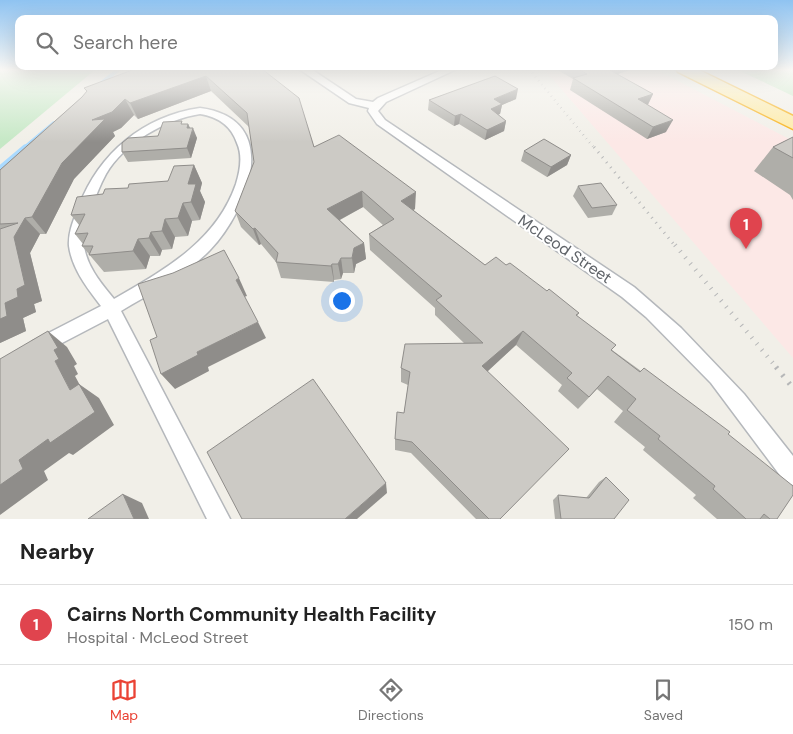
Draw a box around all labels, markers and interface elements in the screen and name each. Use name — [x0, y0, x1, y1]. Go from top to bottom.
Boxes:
search box — [15, 15, 778, 70]
icon: search — [33, 29, 61, 57]
text: Search here — [73, 30, 178, 55]
pin: 1 — [730, 208, 762, 249]
street label: McLeod Street — [514, 210, 616, 288]
your location — [329, 288, 355, 314]
text: Nearby — [20, 538, 94, 566]
text: Cairns North Community Health Facility — [67, 602, 437, 627]
text: 1 — [33, 614, 39, 635]
text: 150 m — [729, 614, 773, 635]
text: Hospital · McLeod Street — [67, 627, 248, 648]
tab: Map — [110, 676, 138, 724]
tab: Directions — [358, 676, 424, 724]
tab: Saved — [644, 676, 683, 724]

